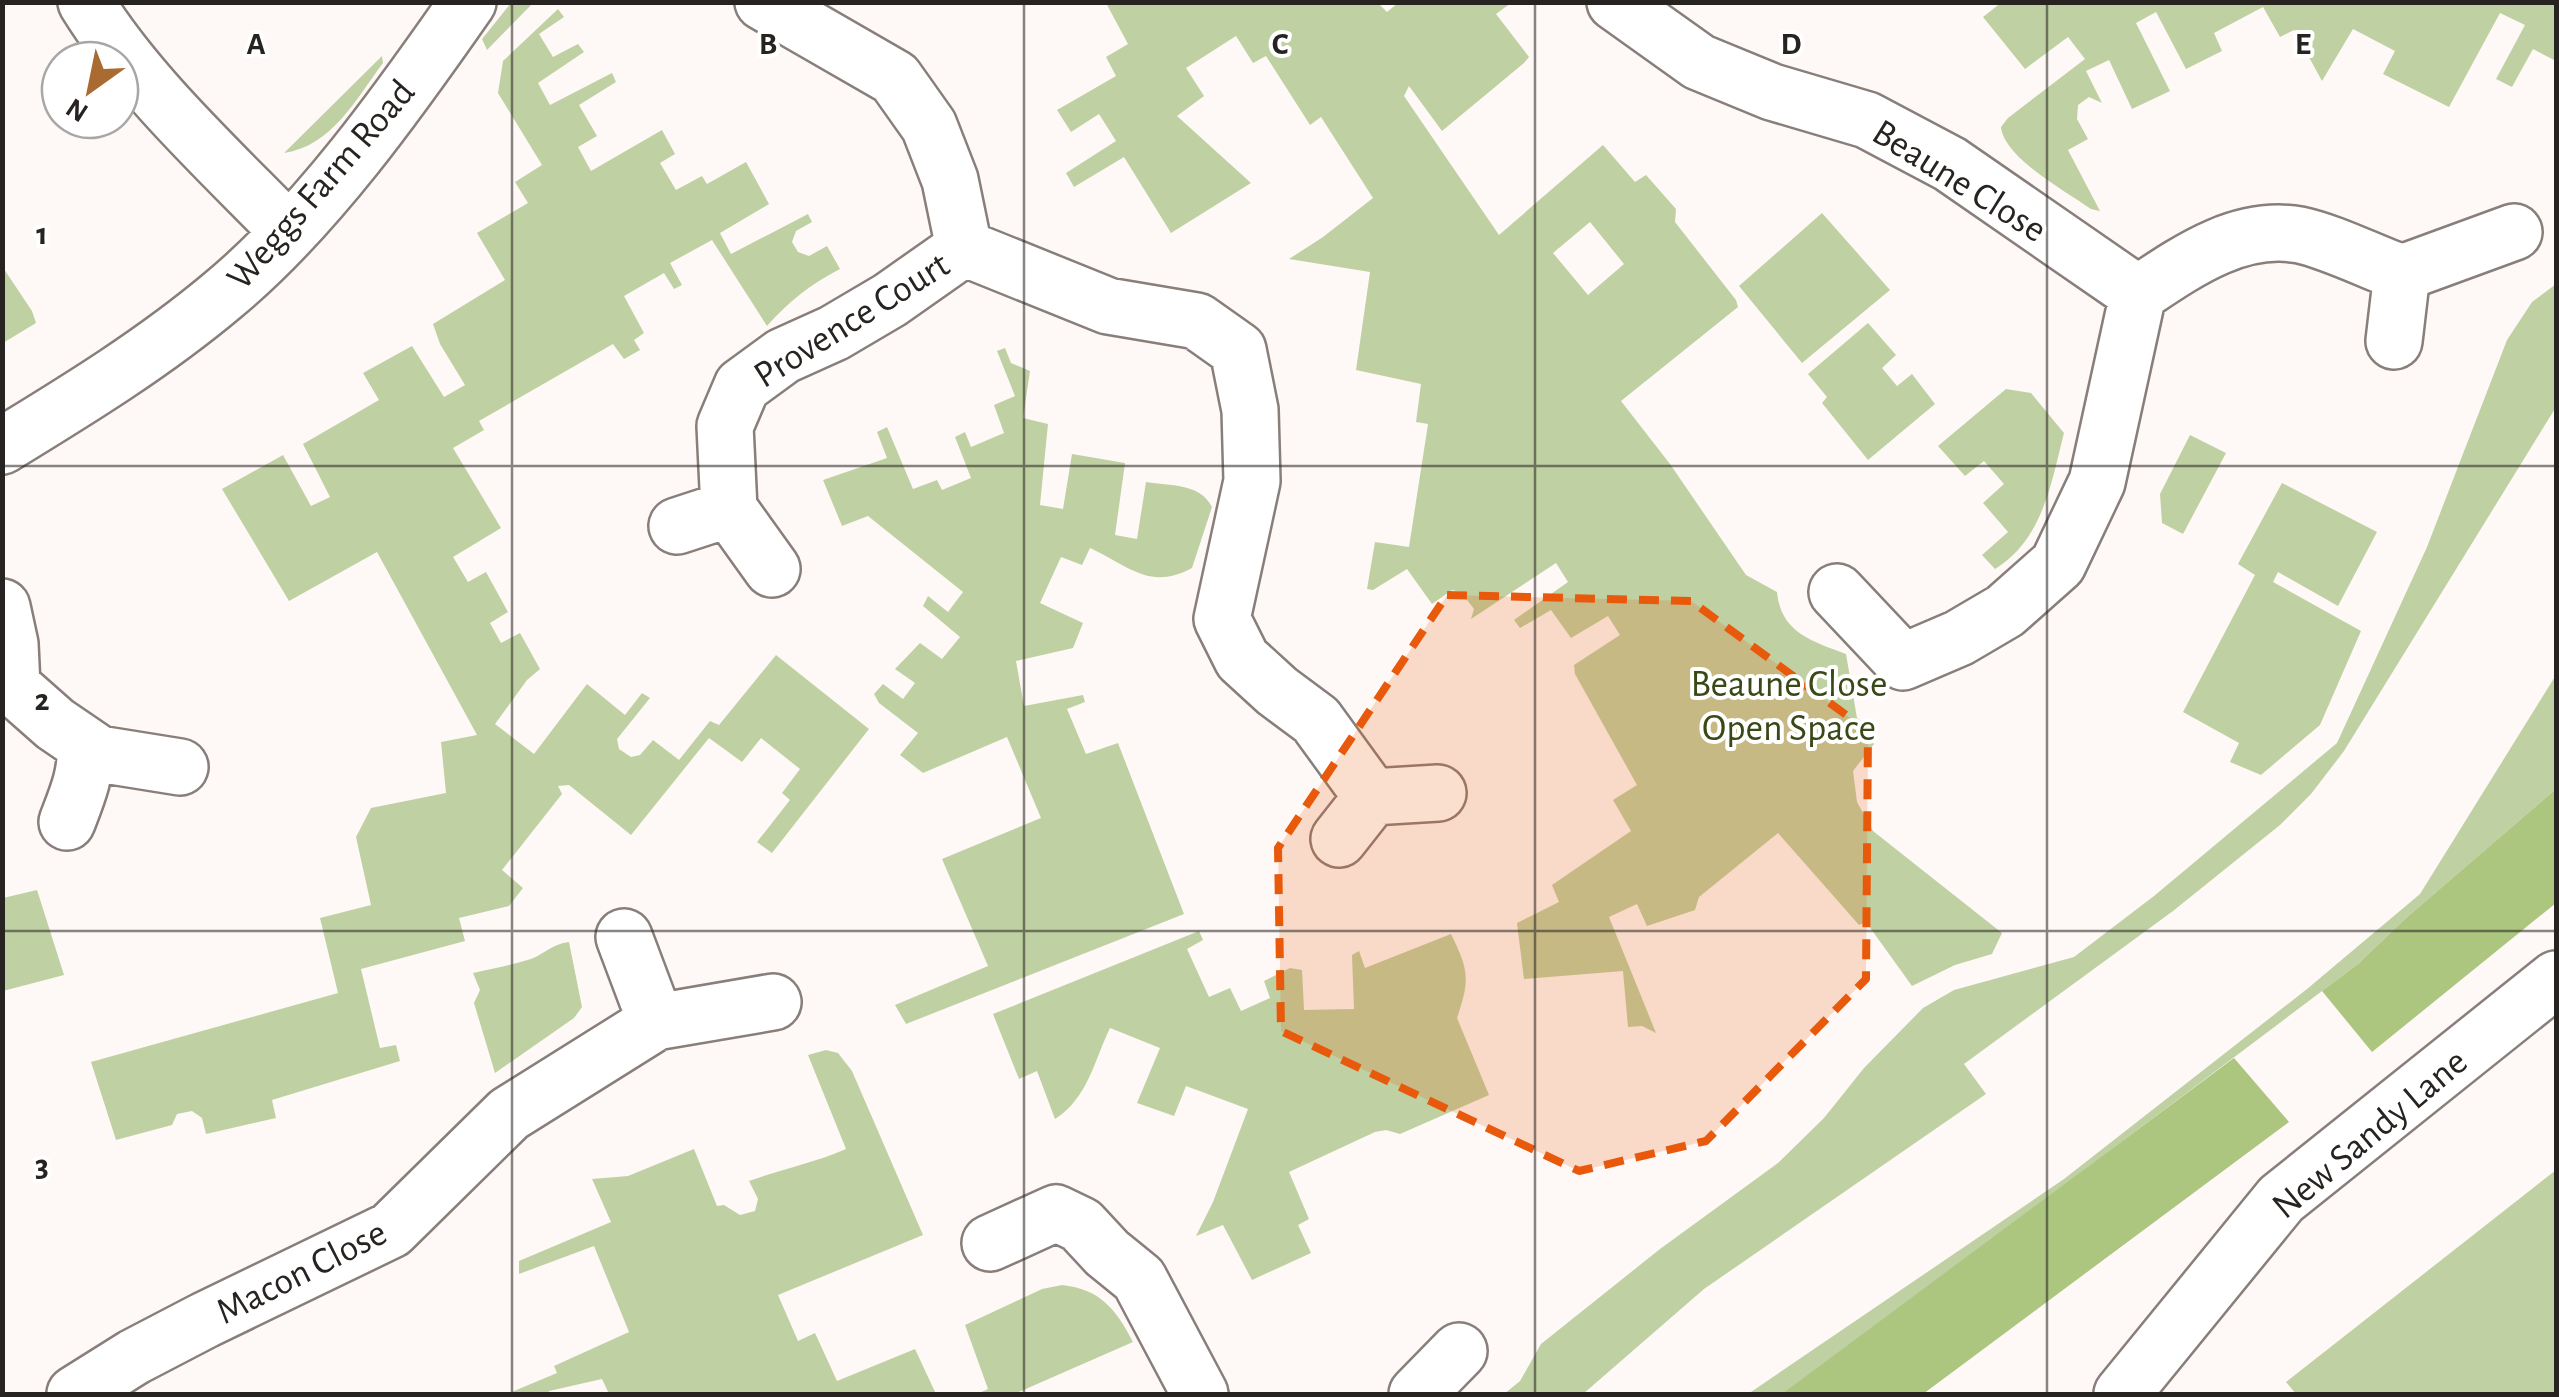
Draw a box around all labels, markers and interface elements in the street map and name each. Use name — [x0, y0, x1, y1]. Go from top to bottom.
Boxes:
text: A — [246, 28, 266, 60]
text: B — [759, 28, 777, 60]
text: C — [1272, 28, 1289, 60]
text: D — [1781, 28, 1802, 60]
text: E — [2295, 28, 2311, 60]
north arrow — [40, 40, 140, 140]
street label: Weggs Farm Road — [221, 73, 422, 297]
text: N — [62, 92, 93, 126]
street label: Beaune Close — [1865, 113, 2052, 250]
text: 1 — [36, 218, 48, 250]
street label: Provence Court — [748, 246, 956, 396]
park label: Beaune Close Open Space — [1691, 666, 1887, 748]
text: 2 — [34, 684, 50, 716]
street label: New Sandy Lane — [2266, 1043, 2475, 1226]
text: 3 — [35, 1150, 49, 1182]
street label: Macon Close — [211, 1214, 393, 1332]

